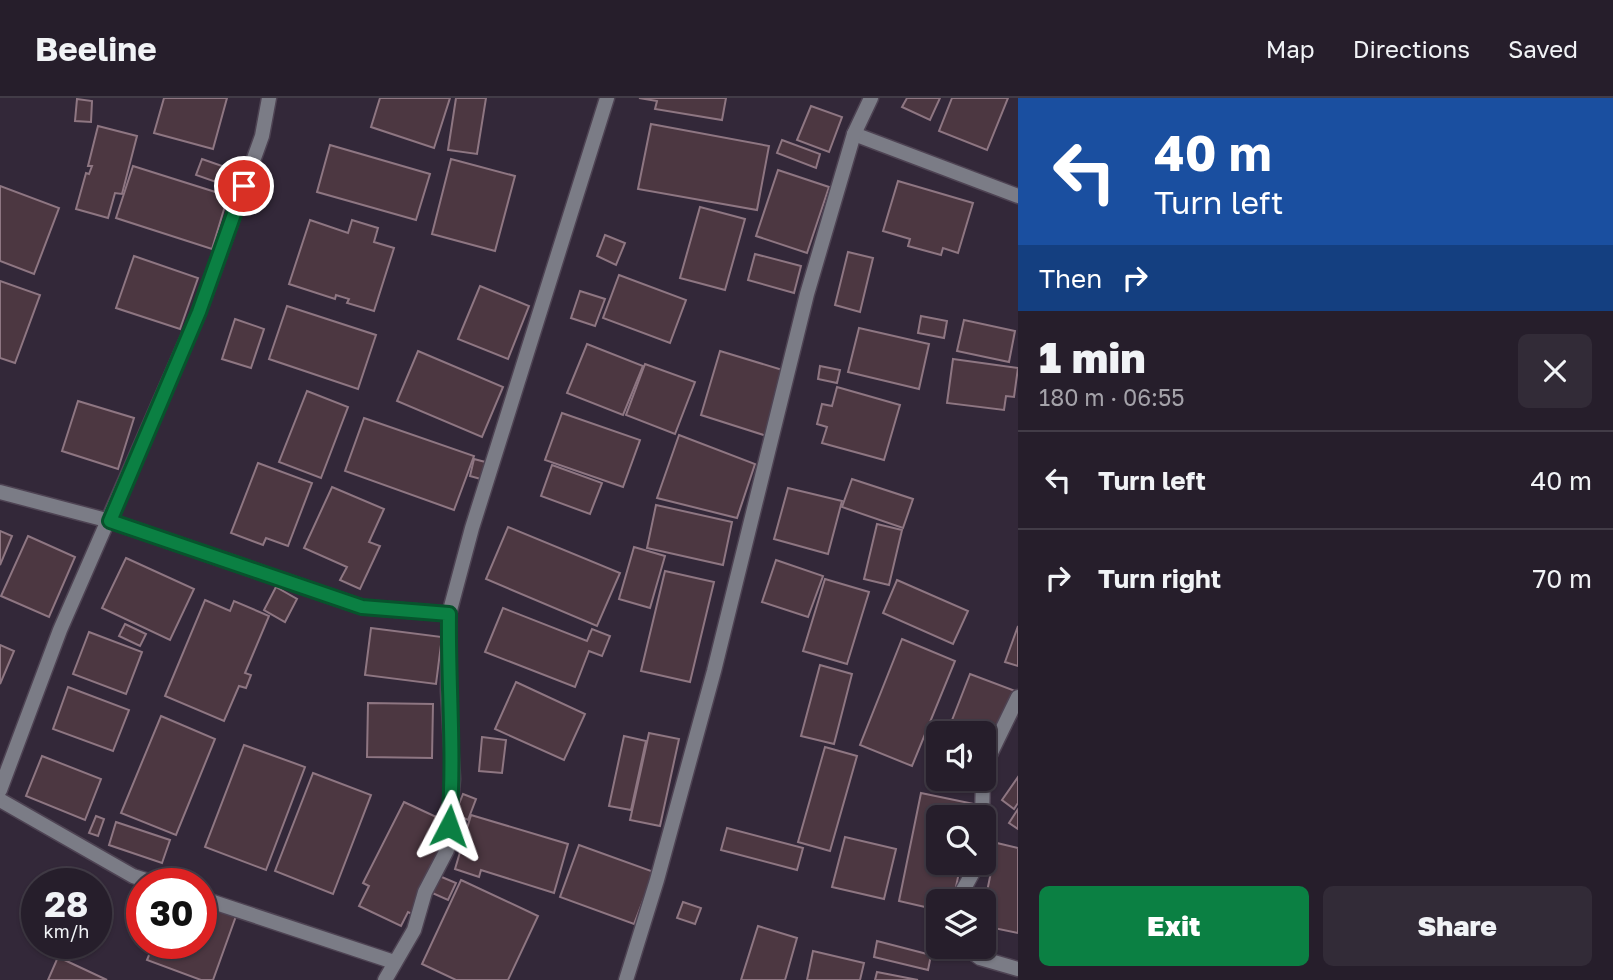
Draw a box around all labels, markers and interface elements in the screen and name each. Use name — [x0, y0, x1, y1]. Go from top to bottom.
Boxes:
text: Beeline — [35, 29, 157, 68]
text: Map — [1266, 34, 1315, 63]
text: Directions — [1353, 34, 1470, 63]
text: Saved — [1508, 34, 1578, 63]
text: 40 m — [1154, 123, 1272, 182]
icon: left — [1039, 126, 1130, 217]
pin — [214, 156, 274, 216]
icon: arrive — [225, 167, 263, 205]
text: Turn left — [1154, 183, 1283, 221]
icon: right — [1116, 259, 1154, 297]
text: Then — [1039, 263, 1102, 294]
text: 1 min — [1039, 332, 1146, 382]
button: close — [1518, 334, 1592, 408]
text: 180 m · 06:55 — [1039, 383, 1185, 411]
icon: left — [1039, 461, 1077, 499]
text: Turn left — [1098, 465, 1206, 496]
text: 40 m — [1531, 465, 1592, 496]
icon: right — [1039, 559, 1077, 597]
text: Turn right — [1098, 563, 1221, 594]
text: 70 m — [1533, 563, 1592, 594]
map controls — [926, 721, 996, 959]
button: sound — [926, 721, 996, 791]
position arrow — [412, 789, 486, 863]
button: search — [926, 805, 996, 875]
speed limit sign: 30 — [126, 868, 217, 959]
text: 28 — [45, 883, 88, 925]
button: Exit — [1039, 886, 1309, 966]
button: Share — [1323, 886, 1592, 966]
button: layers — [926, 889, 996, 959]
text: km/h — [44, 920, 89, 942]

